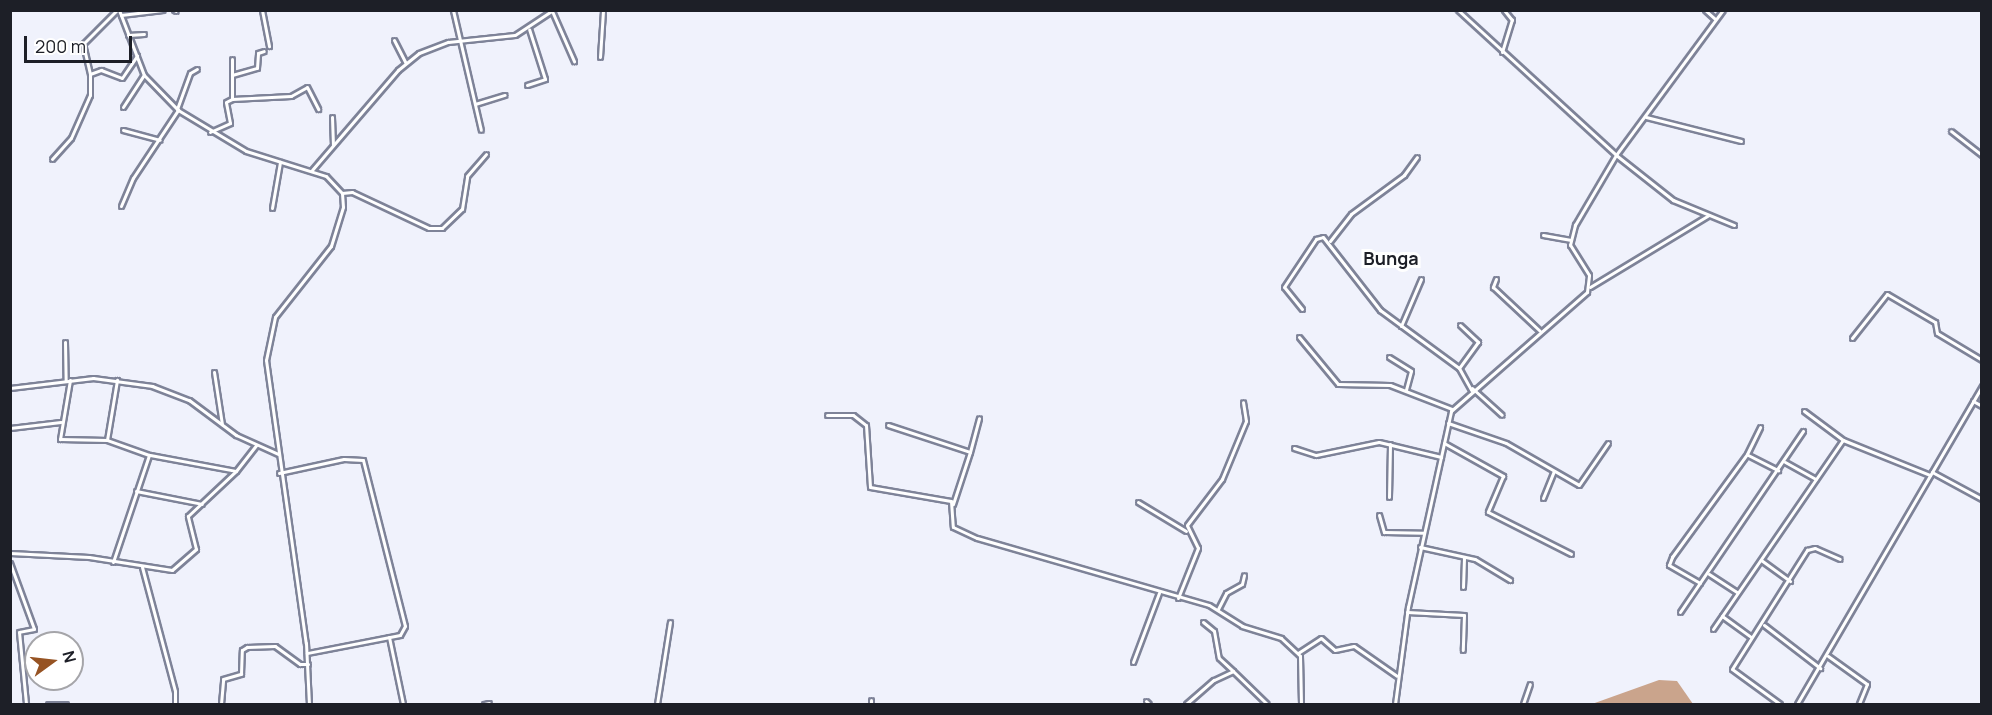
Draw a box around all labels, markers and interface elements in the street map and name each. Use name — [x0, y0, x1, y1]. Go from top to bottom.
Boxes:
scale bar — [27, 24, 135, 62]
text: 200 m — [35, 34, 86, 58]
district label: Bunga — [1363, 247, 1419, 269]
north arrow — [24, 631, 84, 691]
text: N — [57, 648, 82, 665]

